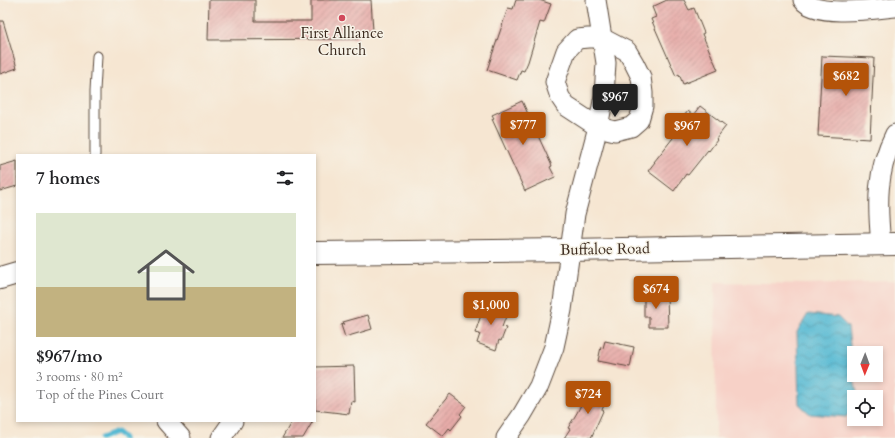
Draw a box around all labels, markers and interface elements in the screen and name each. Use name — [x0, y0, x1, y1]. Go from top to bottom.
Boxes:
marker: First Alliance Church — [337, 13, 347, 23]
place label: First Alliance Church — [300, 23, 384, 60]
pin: $682 — [822, 63, 870, 97]
text: $682 — [833, 67, 859, 85]
pin: $967 — [591, 84, 639, 118]
text: $967 — [602, 88, 628, 106]
pin: $777 — [499, 112, 547, 146]
pin: $967 — [663, 113, 711, 147]
text: $777 — [510, 116, 536, 134]
text: $967 — [674, 117, 700, 135]
text: 7 homes — [36, 167, 100, 190]
icon: filters — [274, 167, 296, 189]
street label: Buffaloe Road — [560, 238, 650, 260]
icon: home — [130, 239, 202, 311]
pin: $674 — [632, 276, 680, 310]
text: $674 — [643, 280, 669, 298]
pin: $1,000 — [458, 292, 524, 326]
text: $1,000 — [472, 296, 510, 314]
text: $967/mo — [36, 345, 102, 368]
north arrow — [847, 346, 883, 382]
map controls — [847, 346, 883, 426]
text: 3 rooms · 80 m² — [36, 368, 123, 386]
pin: $724 — [564, 381, 612, 415]
text: $724 — [575, 385, 601, 403]
text: Top of the Pines Court — [36, 386, 164, 404]
button: locate — [847, 390, 883, 426]

